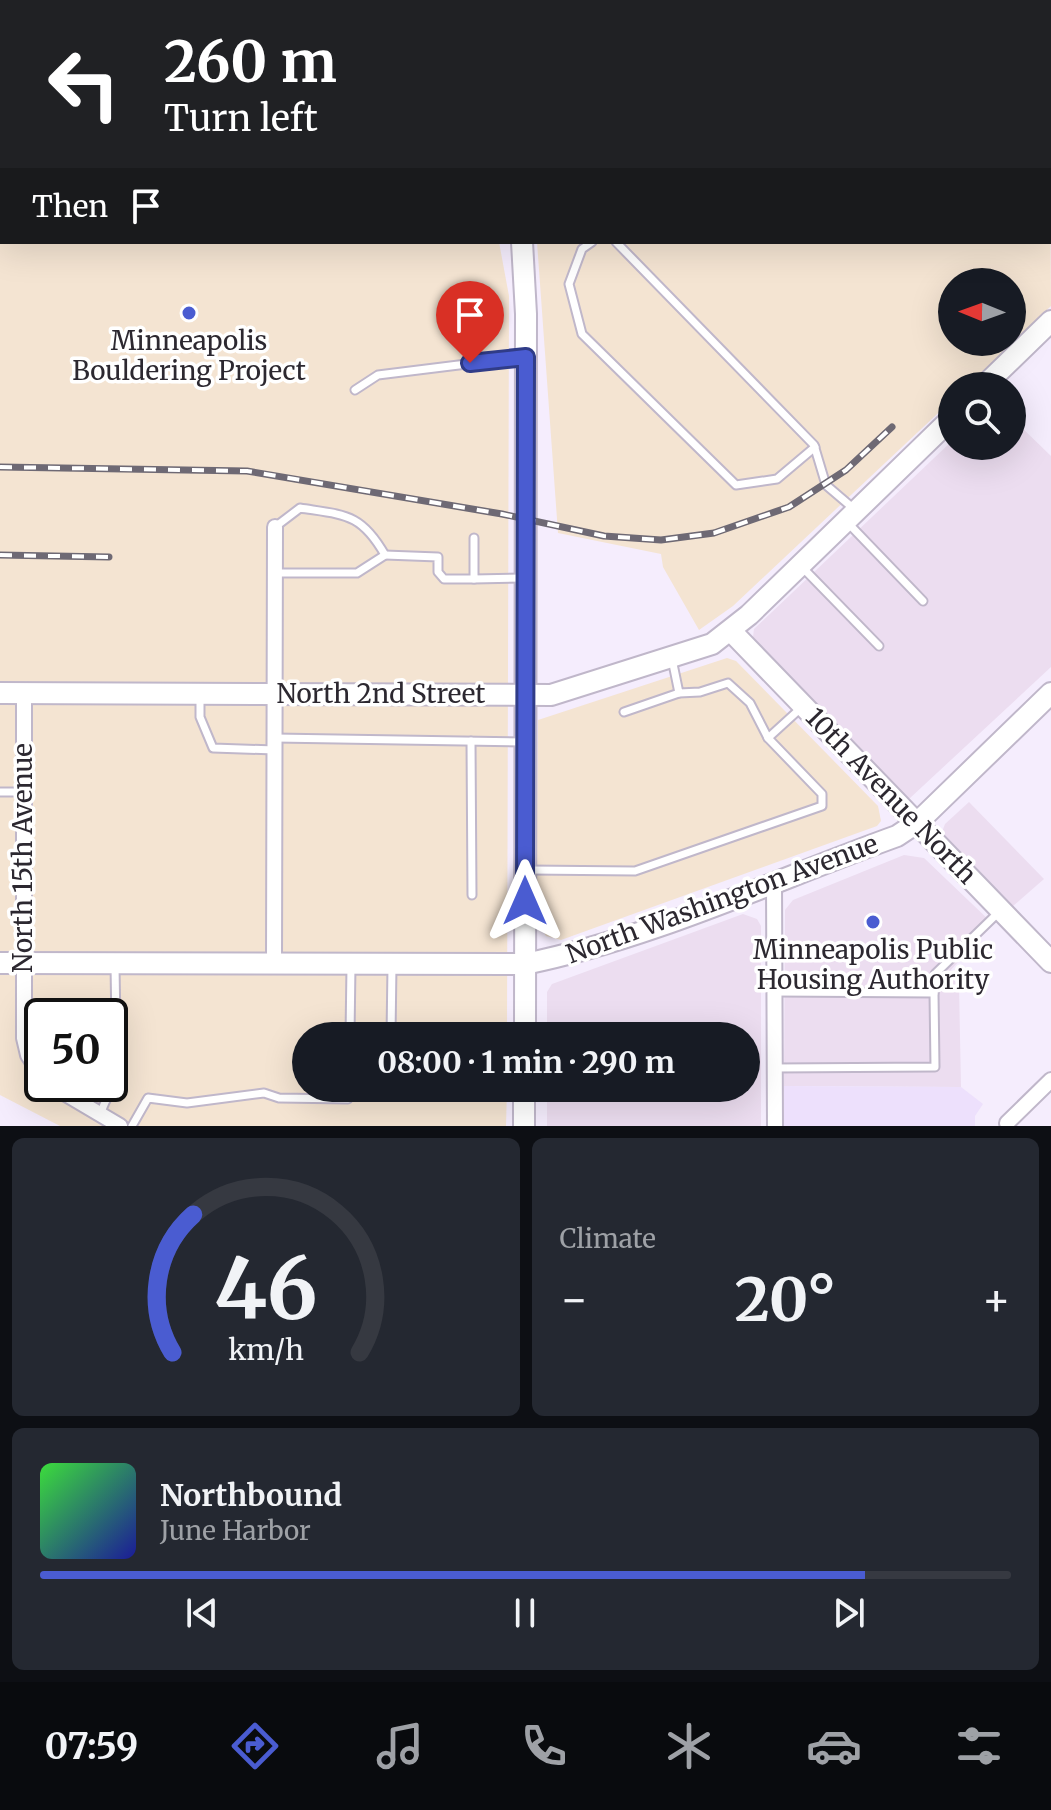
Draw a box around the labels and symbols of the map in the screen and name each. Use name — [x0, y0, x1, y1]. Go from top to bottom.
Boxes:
north arrow — [938, 268, 1026, 356]
pin — [436, 281, 504, 363]
marker: Minneapolis Bouldering Project — [180, 304, 198, 322]
place label: Minneapolis Bouldering Project — [72, 324, 306, 387]
street label: North 2nd Street — [277, 677, 485, 710]
street label: 10th Avenue North — [799, 701, 984, 891]
street label: North 15th Avenue — [6, 743, 39, 973]
street label: North Washington Avenue — [562, 827, 882, 970]
position arrow — [483, 859, 567, 943]
marker: Minneapolis Public Housing Authority — [864, 913, 882, 931]
place label: Minneapolis Public Housing Authority — [753, 933, 993, 996]
speed limit sign: 50 — [24, 998, 128, 1102]

